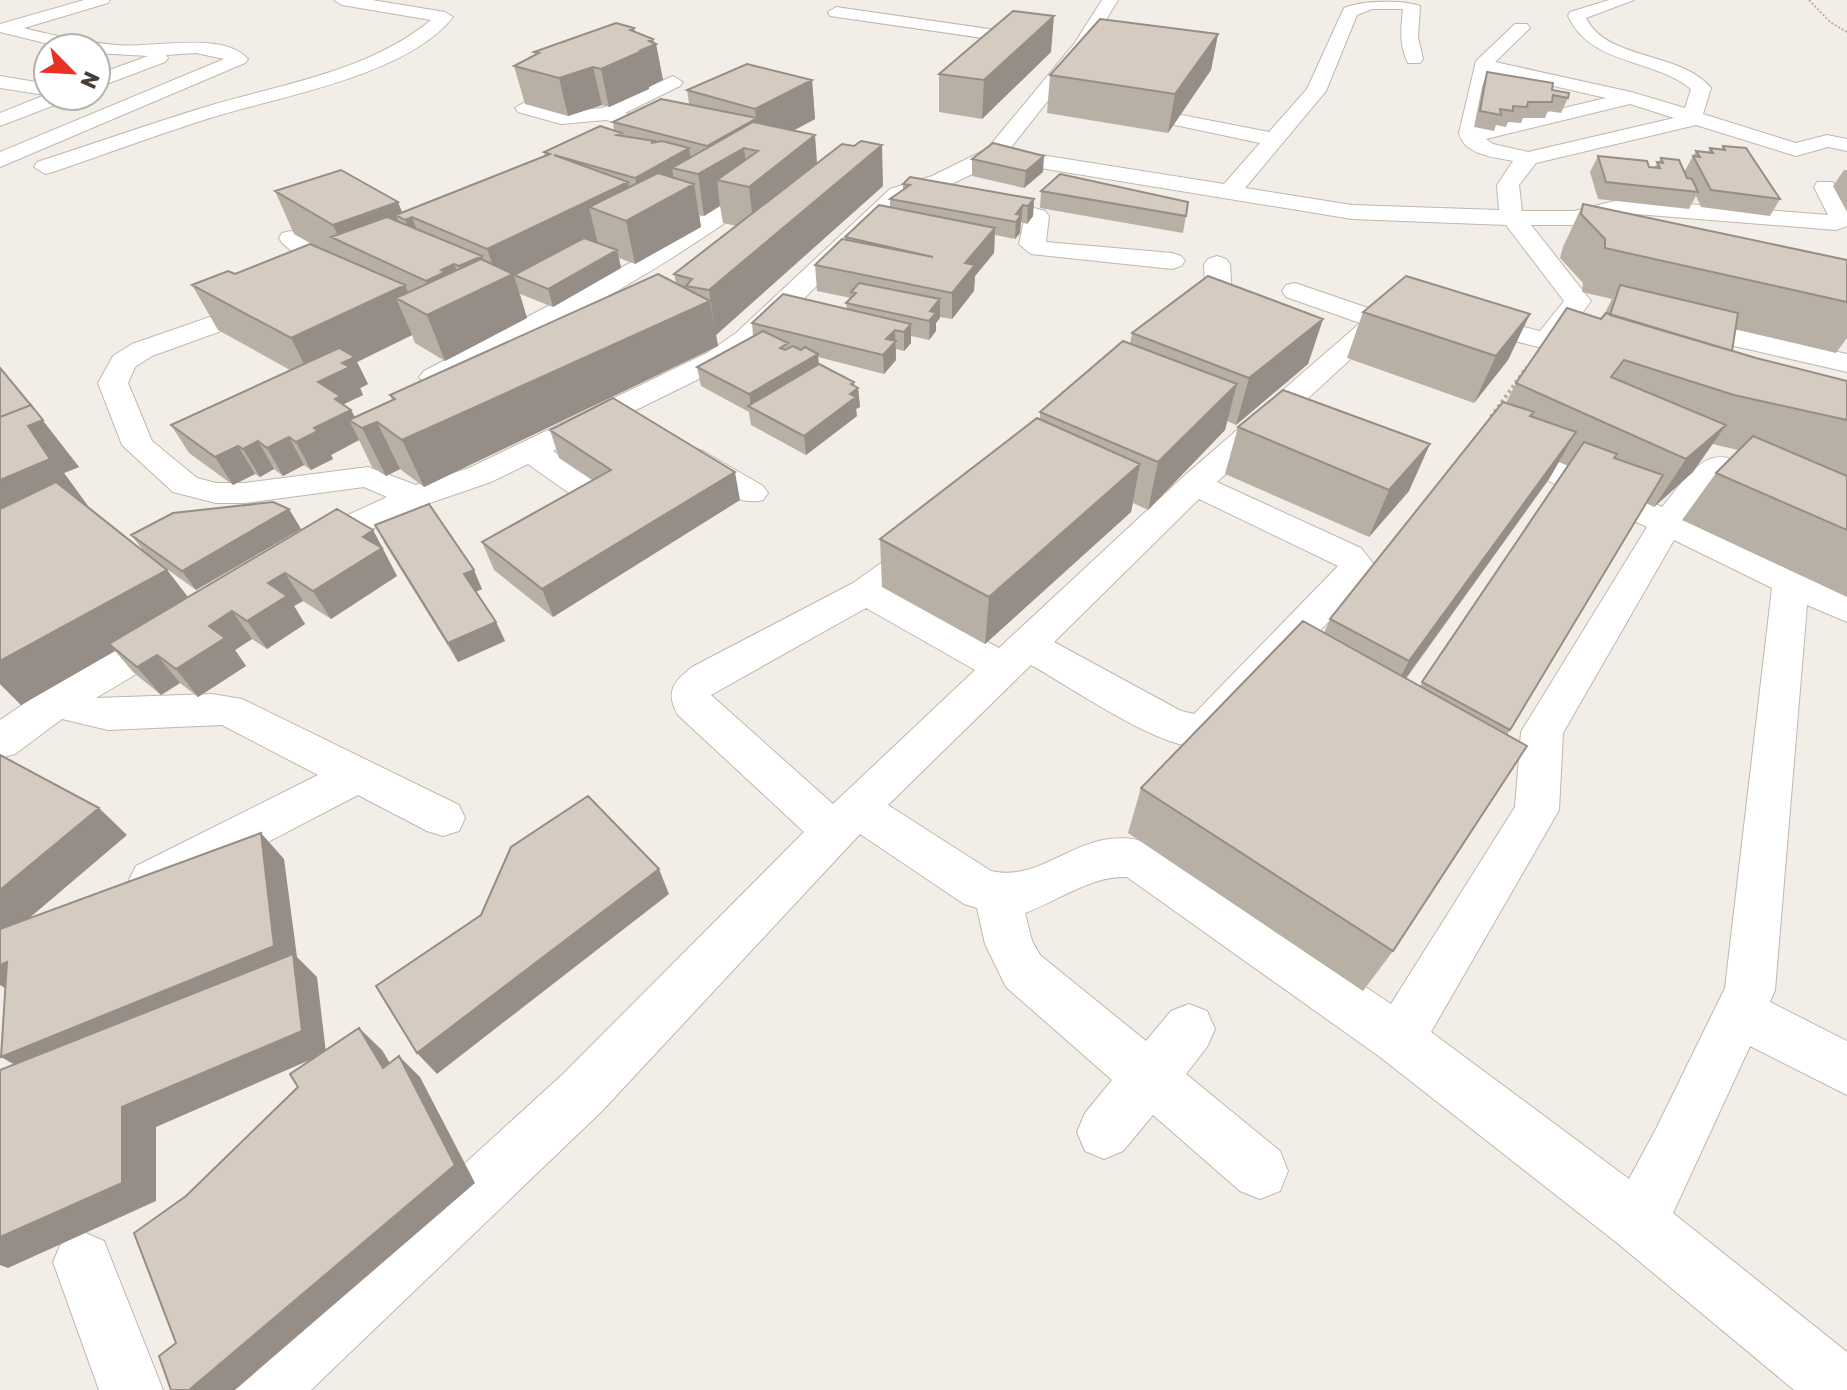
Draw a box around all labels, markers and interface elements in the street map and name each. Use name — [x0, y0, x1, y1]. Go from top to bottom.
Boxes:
north arrow — [32, 32, 112, 112]
text: N — [74, 67, 105, 93]

